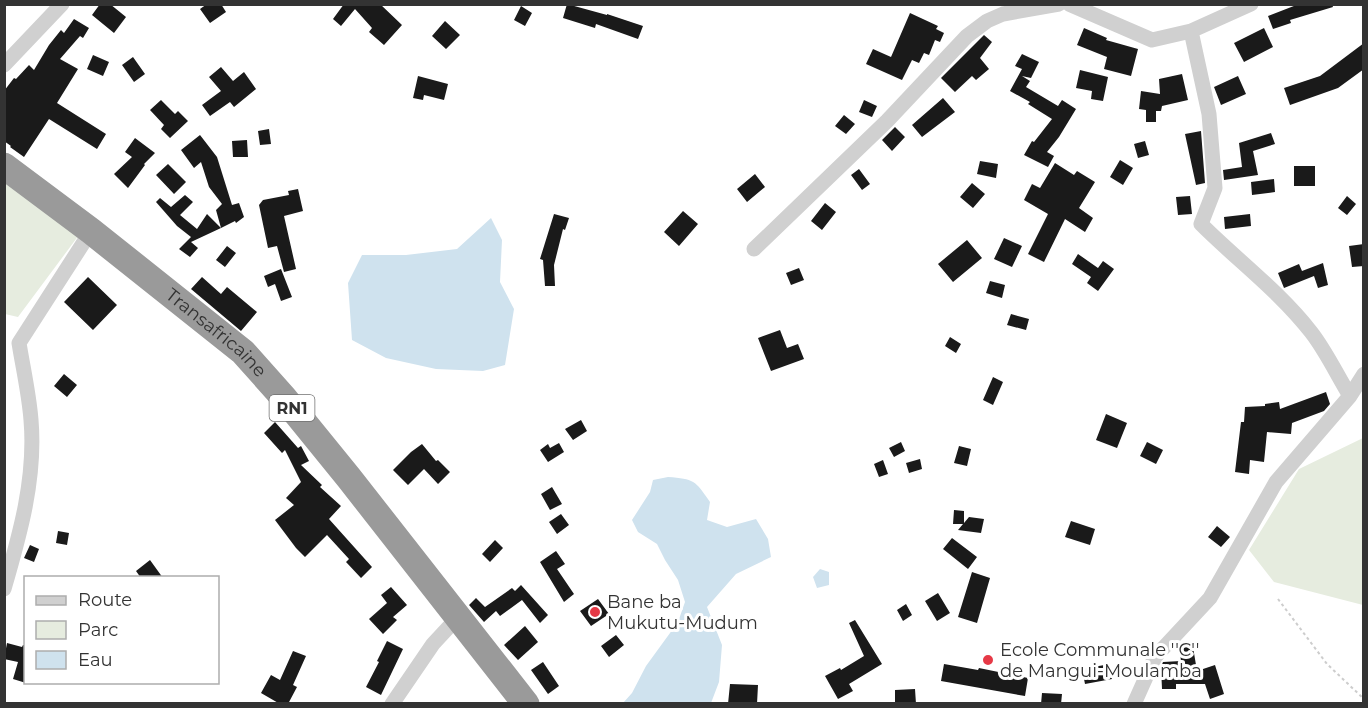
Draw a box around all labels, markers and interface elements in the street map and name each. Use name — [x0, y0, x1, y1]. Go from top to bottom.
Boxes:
street label: Transafricaine — [161, 284, 271, 382]
road number: RN1 — [270, 395, 314, 421]
legend — [24, 576, 219, 684]
text: Route — [78, 589, 132, 611]
place label: Bane ba Mukutu-Mudum — [607, 591, 758, 634]
marker: Bane ba Mukutu-Mudum — [588, 605, 602, 619]
text: Parc — [78, 619, 118, 641]
place label: Ecole Communale ''C'' de Mangui-Moulamba — [1000, 639, 1202, 682]
text: Eau — [78, 649, 113, 671]
marker: Ecole Communale ''C'' de Mangui-Moulamba — [981, 653, 995, 667]

